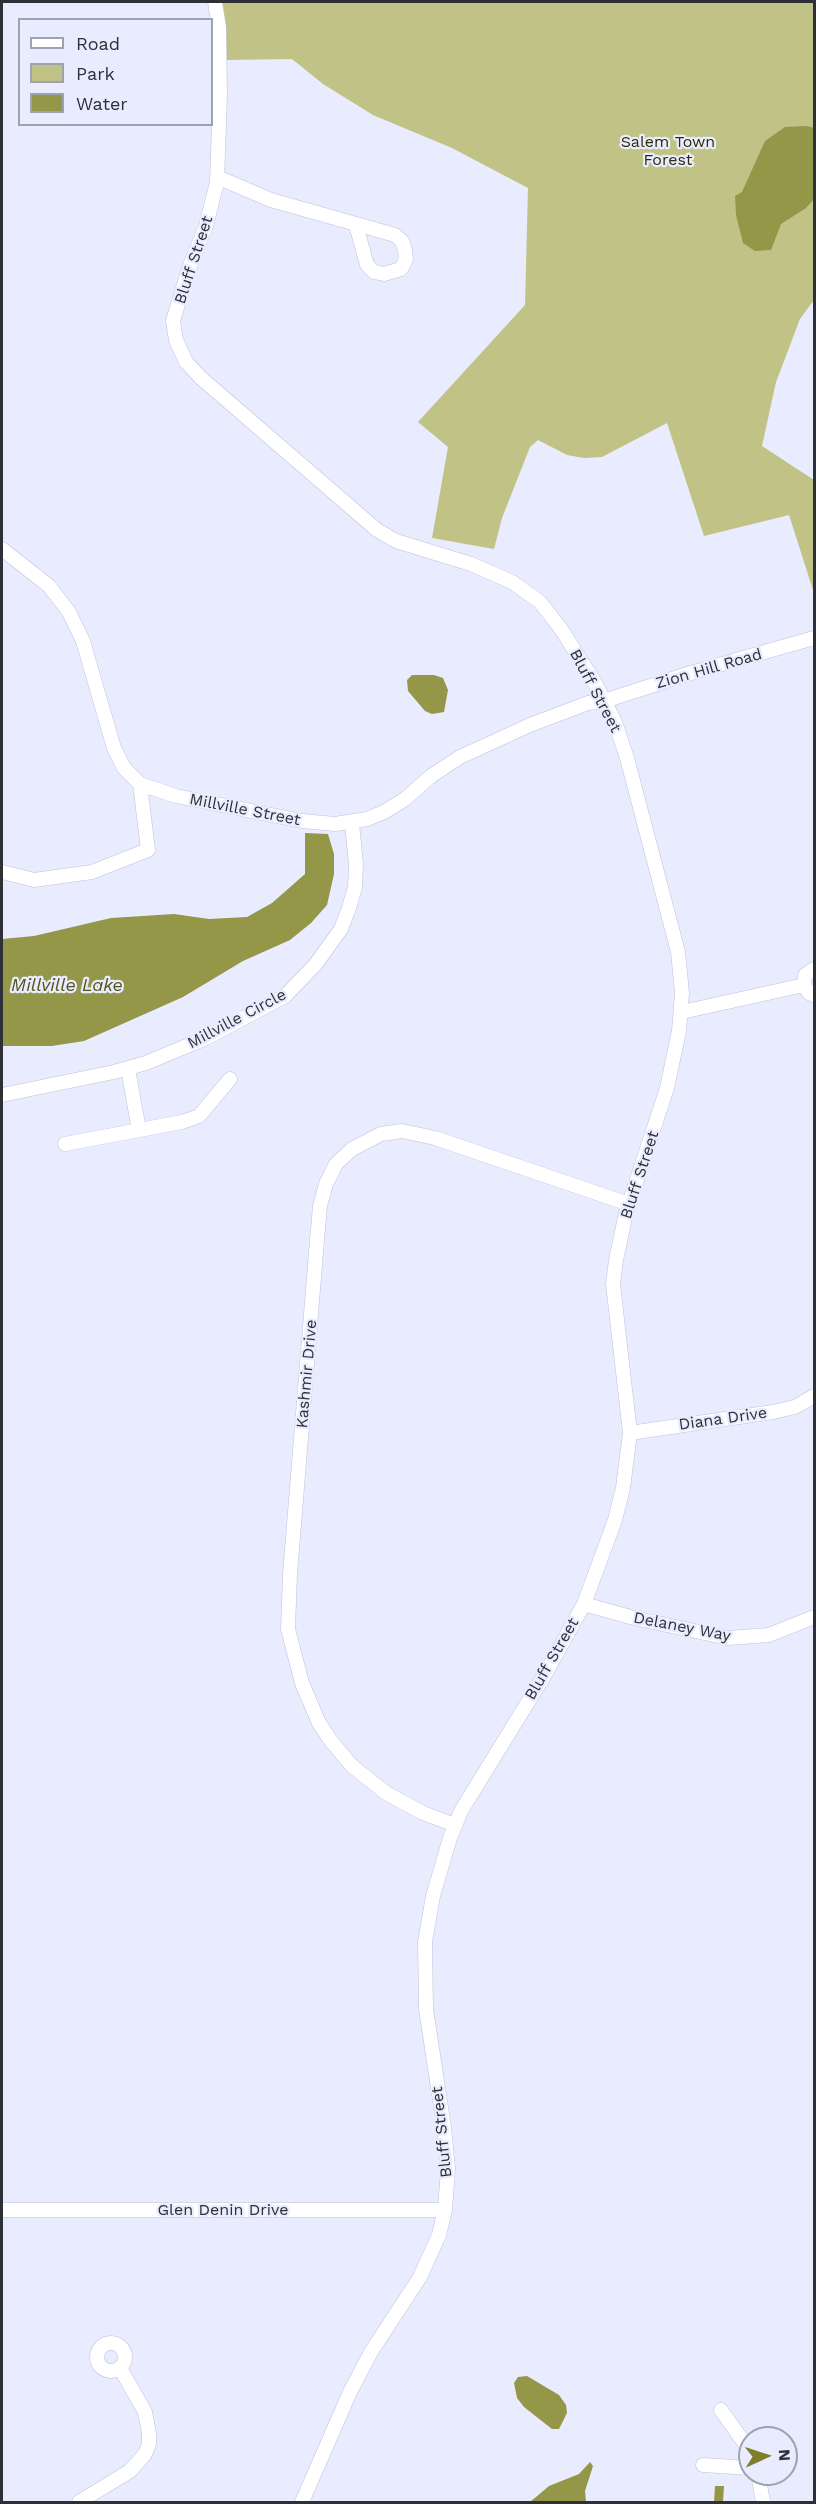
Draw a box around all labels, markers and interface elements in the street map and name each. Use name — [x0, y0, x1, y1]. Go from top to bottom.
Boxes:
legend — [18, 18, 213, 126]
text: Road — [76, 33, 120, 54]
text: Park — [76, 63, 115, 84]
text: Water — [76, 93, 128, 114]
park label: Salem Town Forest — [621, 132, 715, 170]
street label: Bluff Street — [171, 214, 217, 306]
street label: Zion Hill Road — [654, 645, 764, 693]
street label: Bluff Street — [565, 646, 625, 736]
street label: Millville Street — [188, 790, 302, 830]
water label: Millville Lake — [11, 975, 123, 997]
street label: Millville Circle — [184, 985, 290, 1053]
street label: Bluff Street — [617, 1129, 663, 1221]
street label: Kashmir Drive — [293, 1319, 321, 1429]
street label: Diana Drive — [678, 1403, 768, 1435]
street label: Delaney Way — [632, 1608, 732, 1646]
street label: Bluff Street — [521, 1615, 583, 1703]
street label: Bluff Street — [428, 2086, 456, 2178]
street label: Glen Denin Drive — [157, 2200, 289, 2220]
north arrow — [738, 2426, 798, 2486]
text: N — [775, 2449, 794, 2462]

